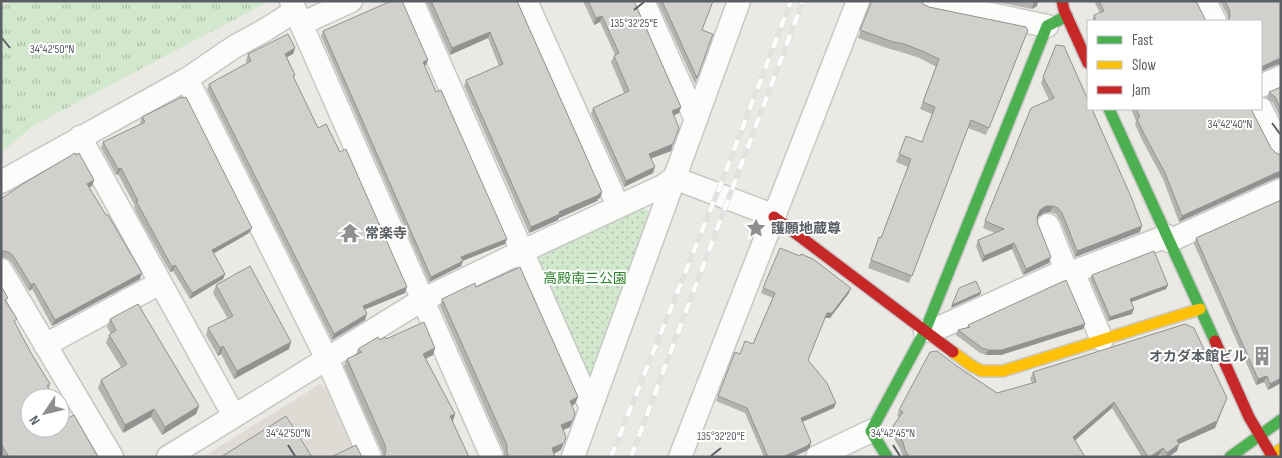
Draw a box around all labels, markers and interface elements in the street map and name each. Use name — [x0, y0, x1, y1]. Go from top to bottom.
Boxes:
text: 135°32'25"E — [610, 16, 658, 31]
legend — [1087, 20, 1262, 110]
text: Fast — [1132, 31, 1154, 50]
text: 34°42'50"N — [30, 42, 74, 57]
text: Slow — [1132, 56, 1156, 75]
text: Jam — [1131, 81, 1150, 100]
text: 34°42'40"N — [1208, 117, 1252, 132]
place icon: 護願地蔵尊 — [745, 217, 767, 239]
place label: 護願地蔵尊 — [771, 220, 841, 237]
temple icon: 常楽寺 — [339, 222, 361, 244]
place label: 常楽寺 — [365, 225, 407, 242]
park label: 高殿南三公園 — [543, 270, 627, 287]
building icon: オカダ本館ビル — [1251, 345, 1273, 367]
place label: オカダ本館ビル — [1149, 348, 1247, 365]
north arrow — [20, 388, 70, 438]
text: N — [26, 412, 44, 428]
text: 34°42'50"N — [266, 426, 310, 441]
text: 34°42'45"N — [871, 426, 915, 441]
text: 135°32'20"E — [697, 429, 745, 444]

